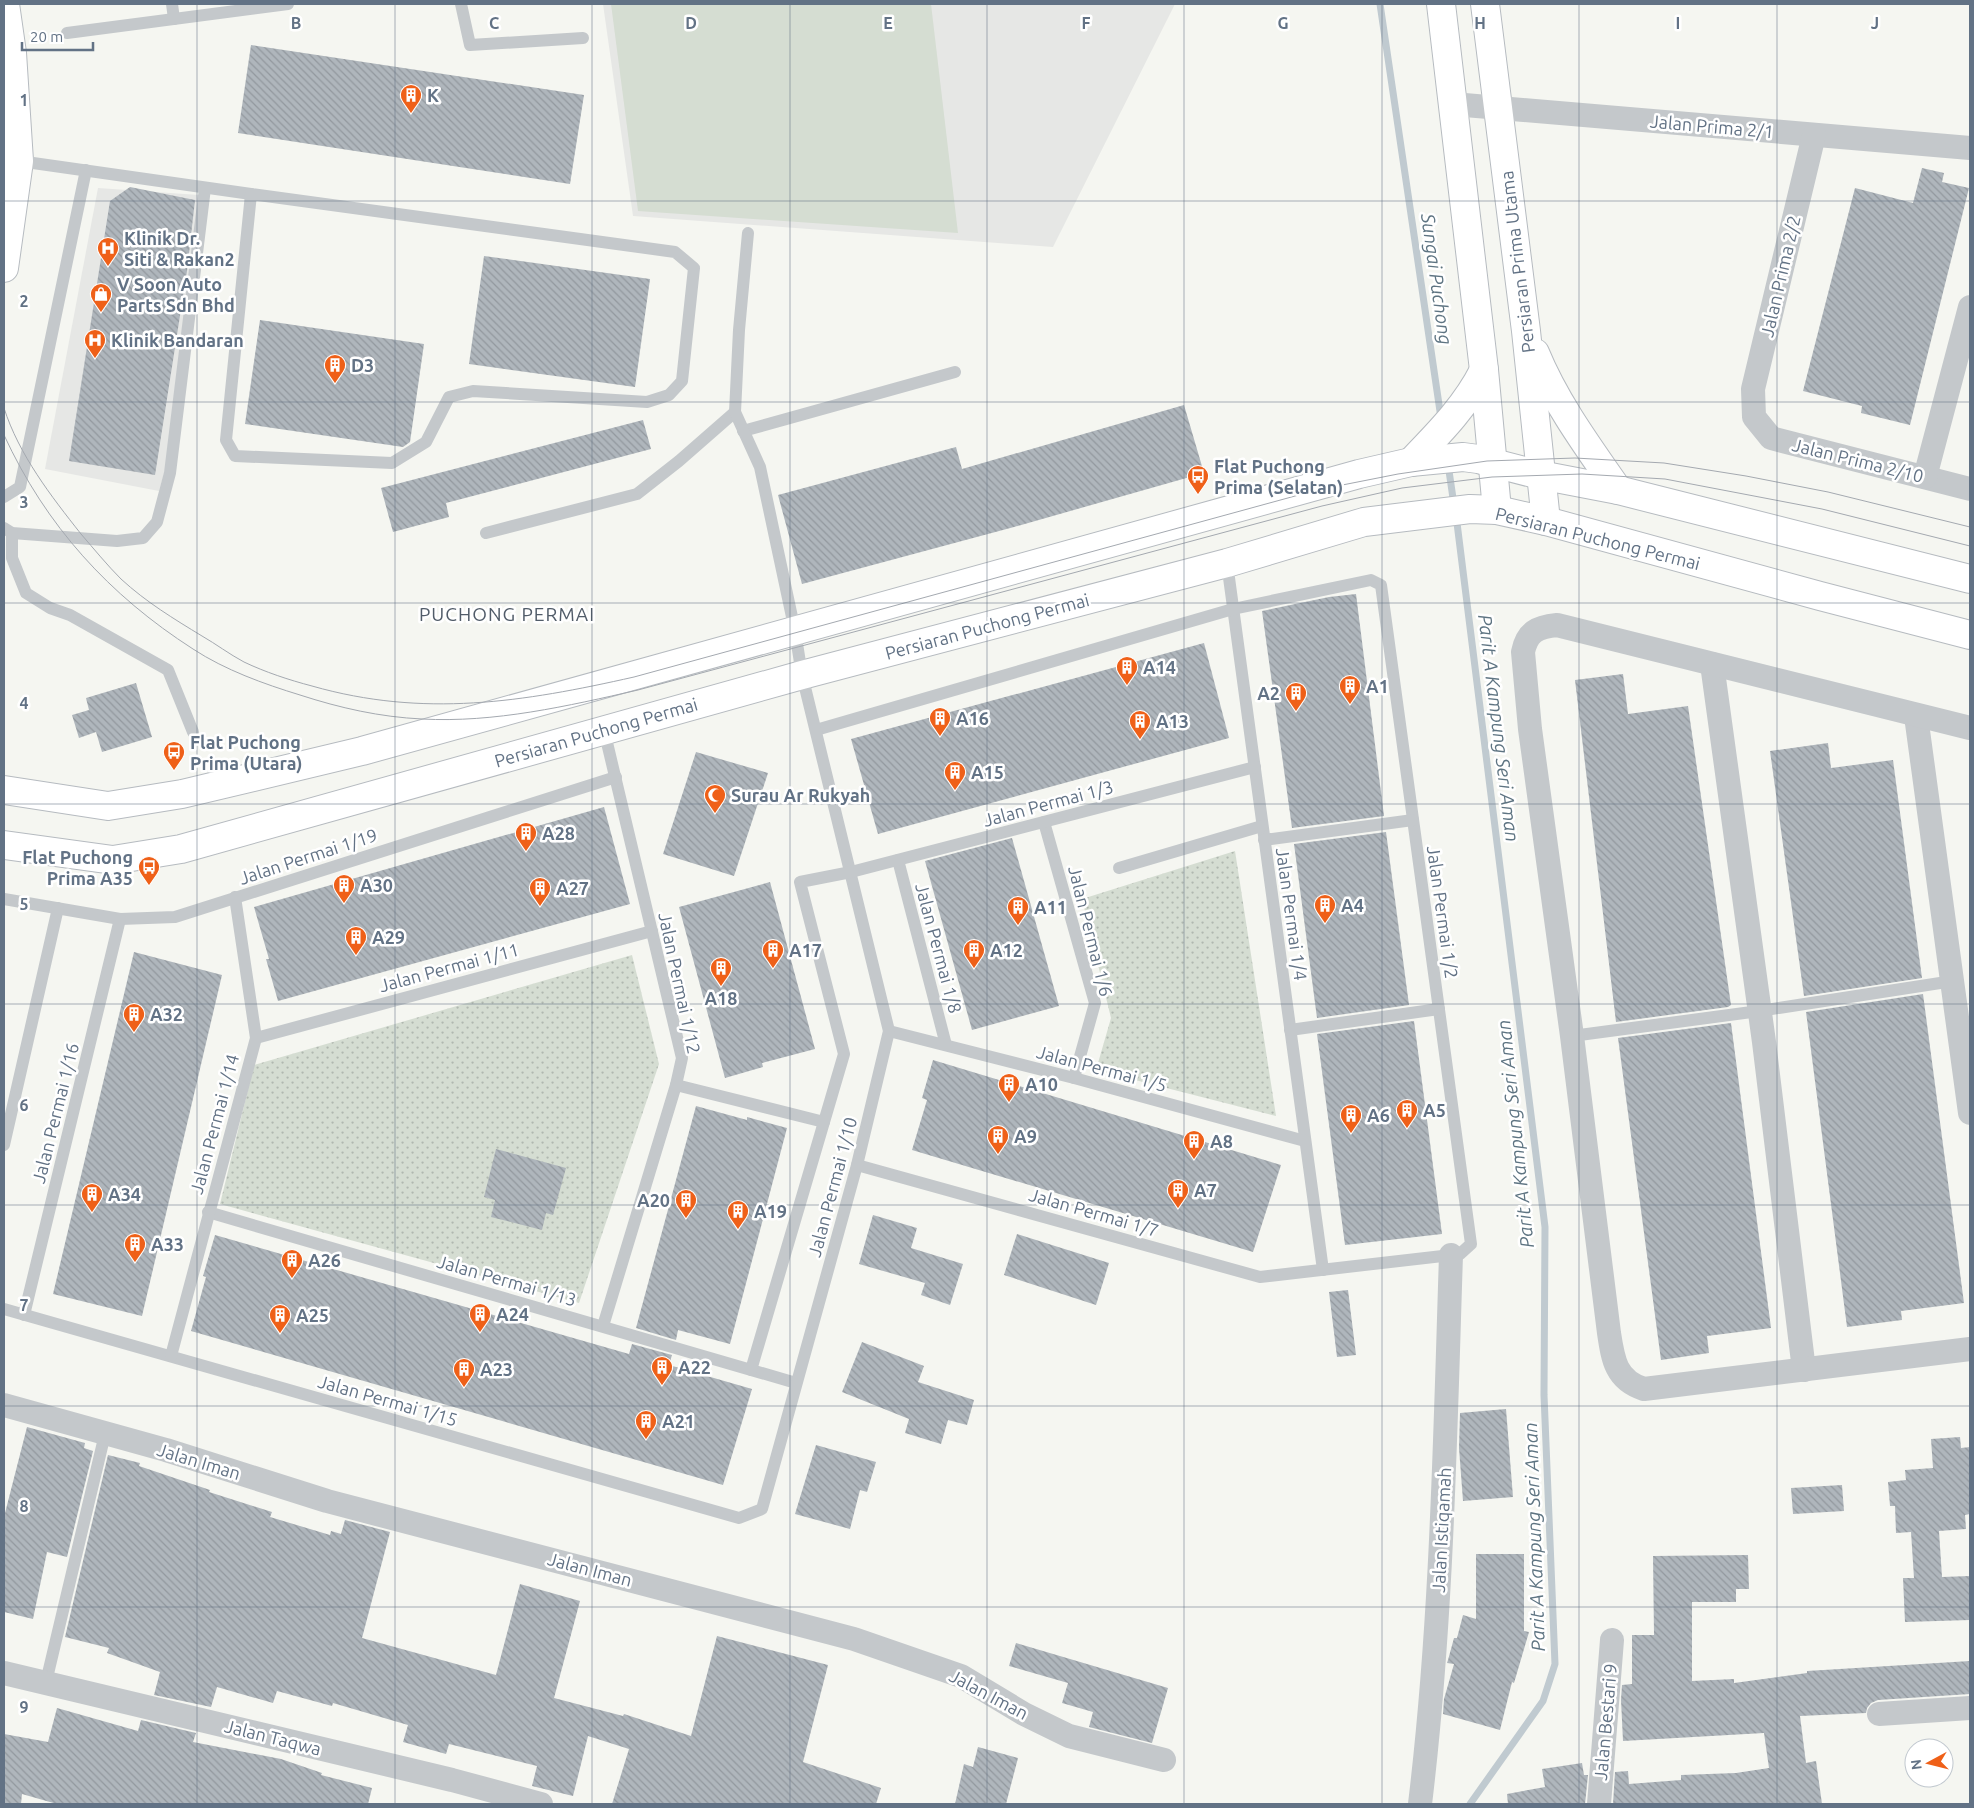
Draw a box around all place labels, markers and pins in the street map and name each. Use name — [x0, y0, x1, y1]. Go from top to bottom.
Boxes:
building icon: K — [399, 83, 423, 114]
place label: K — [427, 85, 439, 105]
place label: Klinik Dr. Siti & Rakan2 — [124, 228, 235, 269]
hospital icon: Klinik Dr. Siti & Rakan2 — [96, 236, 120, 267]
place label: V Soon Auto Parts Sdn Bhd — [117, 274, 235, 315]
shop icon: V Soon Auto Parts Sdn Bhd — [89, 282, 113, 313]
hospital icon: Klinik Bandaran — [83, 328, 107, 359]
place label: Klinik Bandaran — [111, 330, 244, 350]
building icon: D3 — [323, 353, 347, 384]
place label: D3 — [351, 355, 374, 375]
place label: Flat Puchong Prima (Selatan) — [1214, 456, 1343, 498]
bus stop icon: Flat Puchong Prima (Selatan) — [1186, 464, 1210, 495]
building icon: A14 — [1115, 655, 1139, 686]
place label: A14 — [1143, 657, 1176, 677]
building icon: A1 — [1338, 674, 1362, 705]
place label: A1 — [1366, 676, 1389, 696]
building icon: A2 — [1284, 681, 1308, 712]
place label: A2 — [1257, 683, 1280, 703]
building icon: A16 — [928, 706, 952, 737]
place label: A16 — [956, 708, 989, 728]
building icon: A13 — [1128, 709, 1152, 740]
place label: A13 — [1156, 711, 1189, 731]
place label: Flat Puchong Prima (Utara) — [190, 732, 302, 774]
bus stop icon: Flat Puchong Prima (Utara) — [162, 740, 186, 771]
building icon: A15 — [943, 760, 967, 791]
place label: A15 — [971, 762, 1004, 782]
mosque icon: Surau Ar Rukyah — [703, 783, 727, 814]
place label: Surau Ar Rukyah — [731, 785, 870, 805]
building icon: A28 — [514, 821, 538, 852]
place label: A28 — [542, 823, 575, 843]
place label: Flat Puchong Prima A35 — [22, 847, 133, 888]
bus stop icon: Flat Puchong Prima A35 — [137, 855, 161, 886]
building icon: A30 — [332, 873, 356, 904]
place label: A30 — [360, 875, 393, 895]
building icon: A27 — [528, 876, 552, 907]
place label: A27 — [556, 878, 589, 898]
building icon: A4 — [1313, 893, 1337, 924]
building icon: A11 — [1006, 895, 1030, 926]
place label: A4 — [1341, 895, 1364, 915]
place label: A11 — [1034, 897, 1067, 917]
building icon: A29 — [344, 925, 368, 956]
place label: A29 — [372, 927, 405, 947]
building icon: A17 — [761, 938, 785, 969]
building icon: A12 — [962, 938, 986, 969]
place label: A17 — [789, 940, 822, 960]
place label: A12 — [990, 940, 1023, 960]
building icon: A18 — [709, 956, 733, 987]
place label: A18 — [705, 988, 737, 1008]
building icon: A32 — [122, 1002, 146, 1033]
place label: A32 — [150, 1004, 183, 1024]
building icon: A10 — [997, 1072, 1021, 1103]
place label: A10 — [1025, 1074, 1058, 1094]
building icon: A5 — [1395, 1098, 1419, 1129]
place label: A5 — [1423, 1100, 1446, 1120]
building icon: A6 — [1339, 1103, 1363, 1134]
place label: A6 — [1367, 1105, 1390, 1125]
building icon: A9 — [986, 1124, 1010, 1155]
place label: A9 — [1014, 1126, 1037, 1146]
building icon: A8 — [1182, 1129, 1206, 1160]
place label: A8 — [1210, 1131, 1233, 1151]
building icon: A7 — [1166, 1178, 1190, 1209]
place label: A7 — [1194, 1180, 1217, 1200]
building icon: A34 — [80, 1182, 104, 1213]
place label: A34 — [108, 1184, 141, 1204]
building icon: A20 — [674, 1188, 698, 1219]
place label: A20 — [637, 1190, 670, 1210]
building icon: A19 — [726, 1199, 750, 1230]
place label: A19 — [754, 1201, 787, 1221]
building icon: A33 — [123, 1232, 147, 1263]
place label: A33 — [151, 1234, 184, 1254]
building icon: A26 — [280, 1248, 304, 1279]
place label: A26 — [308, 1250, 341, 1270]
building icon: A24 — [468, 1302, 492, 1333]
building icon: A25 — [268, 1303, 292, 1334]
place label: A24 — [496, 1304, 529, 1324]
place label: A25 — [296, 1305, 329, 1325]
building icon: A22 — [650, 1355, 674, 1386]
building icon: A23 — [452, 1357, 476, 1388]
place label: A22 — [678, 1357, 711, 1377]
place label: A23 — [480, 1359, 513, 1379]
building icon: A21 — [634, 1409, 658, 1440]
place label: A21 — [662, 1411, 695, 1431]

